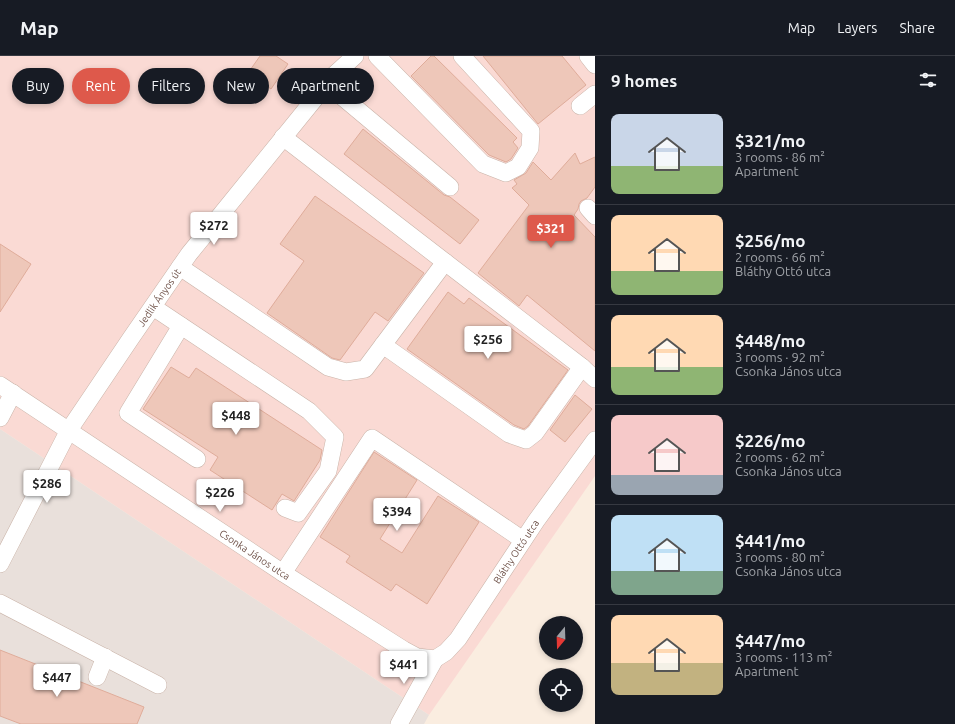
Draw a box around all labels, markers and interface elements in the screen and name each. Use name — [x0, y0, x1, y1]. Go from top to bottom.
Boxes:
text: Map — [20, 17, 59, 39]
text: Map — [788, 20, 815, 36]
text: Layers — [837, 20, 877, 36]
text: Share — [899, 20, 935, 36]
chip: Buy — [12, 68, 64, 104]
chip: Rent — [72, 68, 130, 104]
chip: Filters — [138, 68, 205, 104]
chip: New — [213, 68, 269, 104]
chip: Apartment — [277, 68, 374, 104]
icon: filters — [917, 69, 939, 91]
text: 9 homes — [611, 71, 677, 90]
icon: home — [643, 130, 691, 178]
text: $321/mo — [735, 131, 805, 150]
text: 3 rooms · 86 m² — [735, 150, 825, 164]
text: Apartment — [735, 164, 799, 178]
pin: $272 — [190, 212, 238, 246]
pin: $321 — [527, 215, 575, 249]
text: $272 — [199, 218, 229, 232]
text: $321 — [536, 221, 566, 235]
icon: home — [643, 231, 691, 279]
text: $256/mo — [735, 231, 805, 250]
text: 2 rooms · 66 m² — [735, 250, 825, 264]
text: Bláthy Ottó utca — [735, 264, 831, 278]
street label: Jedlik Ányos út — [135, 266, 183, 328]
pin: $256 — [464, 326, 512, 360]
icon: home — [643, 331, 691, 379]
text: $448/mo — [735, 331, 805, 350]
text: $256 — [473, 332, 503, 346]
text: 3 rooms · 92 m² — [735, 350, 825, 364]
text: Csonka János utca — [735, 364, 842, 378]
pin: $448 — [212, 402, 260, 436]
text: $448 — [221, 408, 251, 422]
icon: home — [643, 431, 691, 479]
text: $226/mo — [735, 431, 805, 450]
text: 2 rooms · 62 m² — [735, 450, 825, 464]
text: Csonka János utca — [735, 464, 842, 478]
pin: $286 — [23, 470, 71, 504]
text: $286 — [32, 476, 62, 490]
pin: $226 — [196, 479, 244, 513]
text: $226 — [205, 485, 235, 499]
pin: $394 — [373, 498, 421, 532]
text: $394 — [382, 504, 412, 518]
street label: Bláthy Ottó utca — [491, 518, 541, 585]
street label: Csonka János utca — [218, 527, 292, 582]
icon: home — [643, 531, 691, 579]
text: $441/mo — [735, 531, 805, 550]
text: 3 rooms · 80 m² — [735, 550, 825, 564]
text: Csonka János utca — [735, 564, 842, 578]
north arrow — [539, 616, 583, 660]
map controls — [539, 616, 583, 712]
icon: home — [643, 631, 691, 679]
text: $447/mo — [735, 631, 805, 650]
text: 3 rooms · 113 m² — [735, 650, 832, 664]
pin: $441 — [380, 651, 428, 685]
text: $441 — [389, 657, 419, 671]
pin: $447 — [33, 664, 81, 698]
text: Apartment — [735, 664, 799, 678]
button: locate — [539, 668, 583, 712]
text: $447 — [42, 670, 72, 684]

